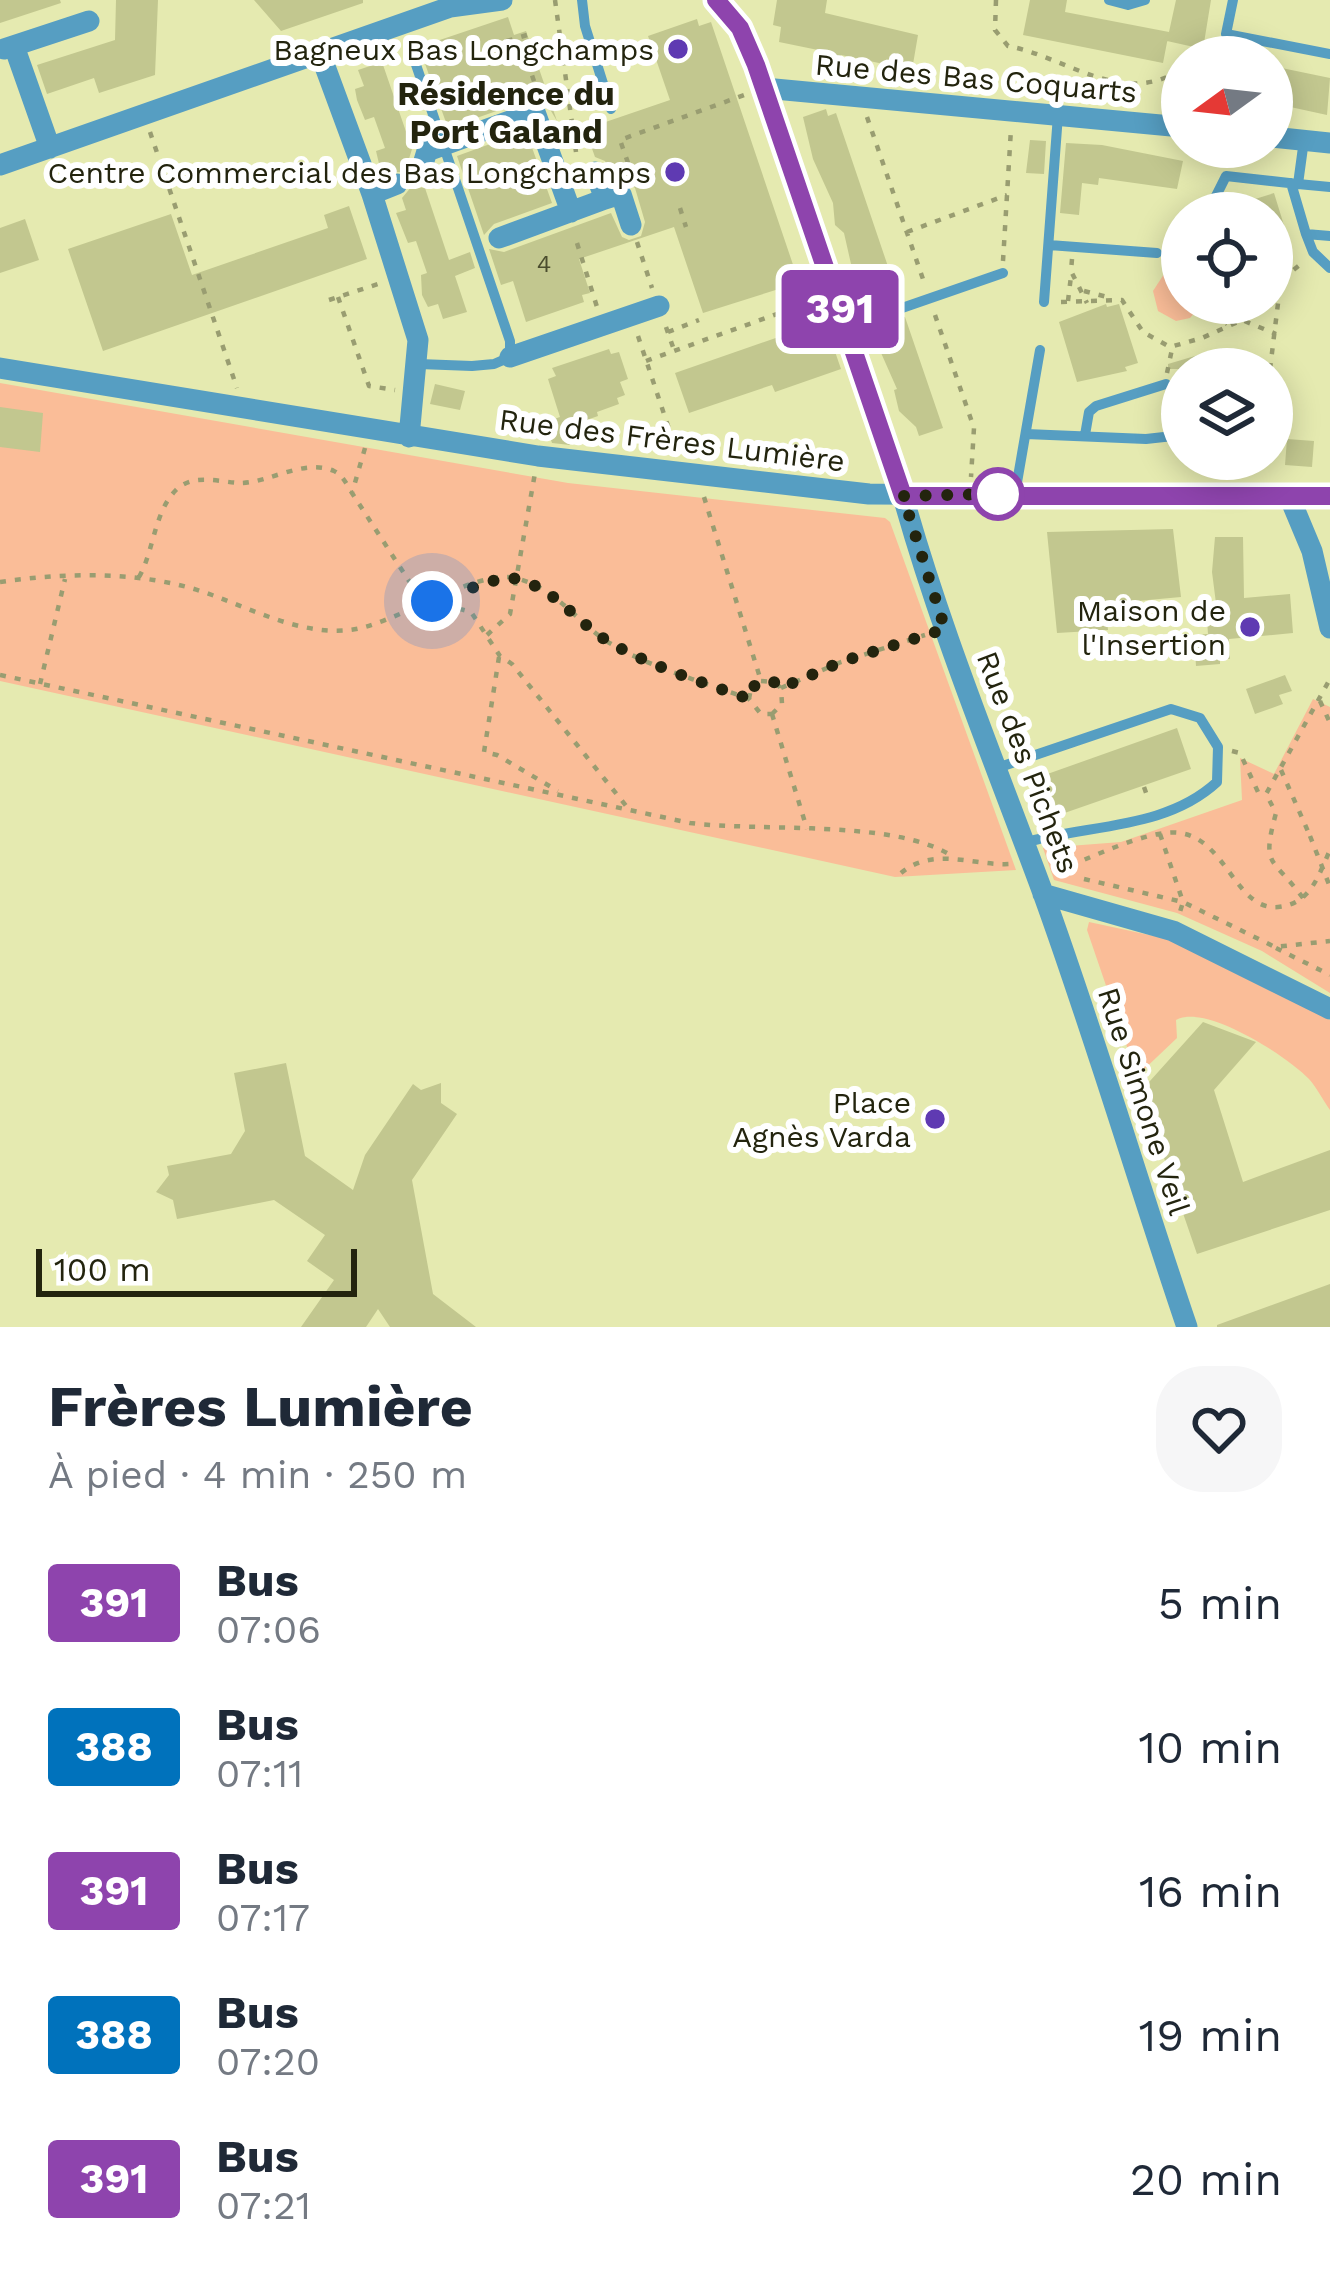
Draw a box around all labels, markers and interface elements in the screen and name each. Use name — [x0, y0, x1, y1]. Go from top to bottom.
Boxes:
place label: Bagneux Bas Longchamps — [273, 32, 654, 67]
marker: Bagneux Bas Longchamps — [665, 36, 691, 62]
north arrow — [1161, 36, 1293, 168]
map controls — [1161, 36, 1293, 480]
street label: Rue des Bas Coquarts — [814, 46, 1138, 110]
district label: Résidence du Port Galand — [397, 74, 615, 151]
place label: Centre Commercial des Bas Longchamps — [48, 155, 651, 190]
marker: Centre Commercial des Bas Longchamps — [662, 159, 688, 185]
button: locate — [1161, 192, 1293, 324]
house number: 4 — [537, 250, 551, 278]
line badge: 391 — [771, 270, 909, 348]
text: 391 — [806, 284, 874, 333]
button: layers — [1161, 348, 1293, 480]
street label: Rue des Frères Lumière — [497, 401, 847, 479]
unlabelled marker — [973, 469, 1023, 519]
your location — [402, 571, 462, 631]
place label: Maison de l'Insertion — [1077, 593, 1226, 662]
marker: Maison de l'Insertion — [1237, 614, 1263, 640]
street label: Rue des Pichets — [970, 646, 1086, 878]
street label: Rue Simone Veil — [1091, 983, 1197, 1219]
place label: Place Agnès Varda — [732, 1085, 911, 1154]
marker: Place Agnès Varda — [922, 1106, 948, 1132]
scale bar — [36, 1243, 357, 1296]
text: 100 m — [54, 1250, 151, 1289]
button: heart — [1156, 1366, 1282, 1492]
text: Frères Lumière — [48, 1373, 473, 1440]
text: À pied · 4 min · 250 m — [48, 1452, 467, 1497]
text: Bus — [216, 1554, 299, 1607]
text: 5 min — [1158, 1577, 1282, 1630]
text: 391 — [80, 1578, 148, 1627]
text: 07:06 — [216, 1607, 321, 1652]
text: Bus — [216, 1698, 299, 1751]
text: 10 min — [1138, 1721, 1282, 1774]
text: 388 — [75, 1722, 153, 1771]
text: 07:11 — [216, 1751, 303, 1796]
text: Bus — [216, 1842, 299, 1895]
text: 16 min — [1139, 1865, 1282, 1918]
text: 391 — [80, 1866, 148, 1915]
text: 07:17 — [216, 1895, 310, 1940]
text: Bus — [216, 1986, 299, 2039]
text: 19 min — [1139, 2009, 1282, 2062]
text: 388 — [75, 2010, 153, 2059]
text: 07:20 — [216, 2039, 320, 2084]
text: Bus — [216, 2130, 299, 2183]
text: 20 min — [1130, 2153, 1282, 2206]
text: 391 — [80, 2154, 148, 2203]
text: 07:21 — [216, 2183, 311, 2228]

